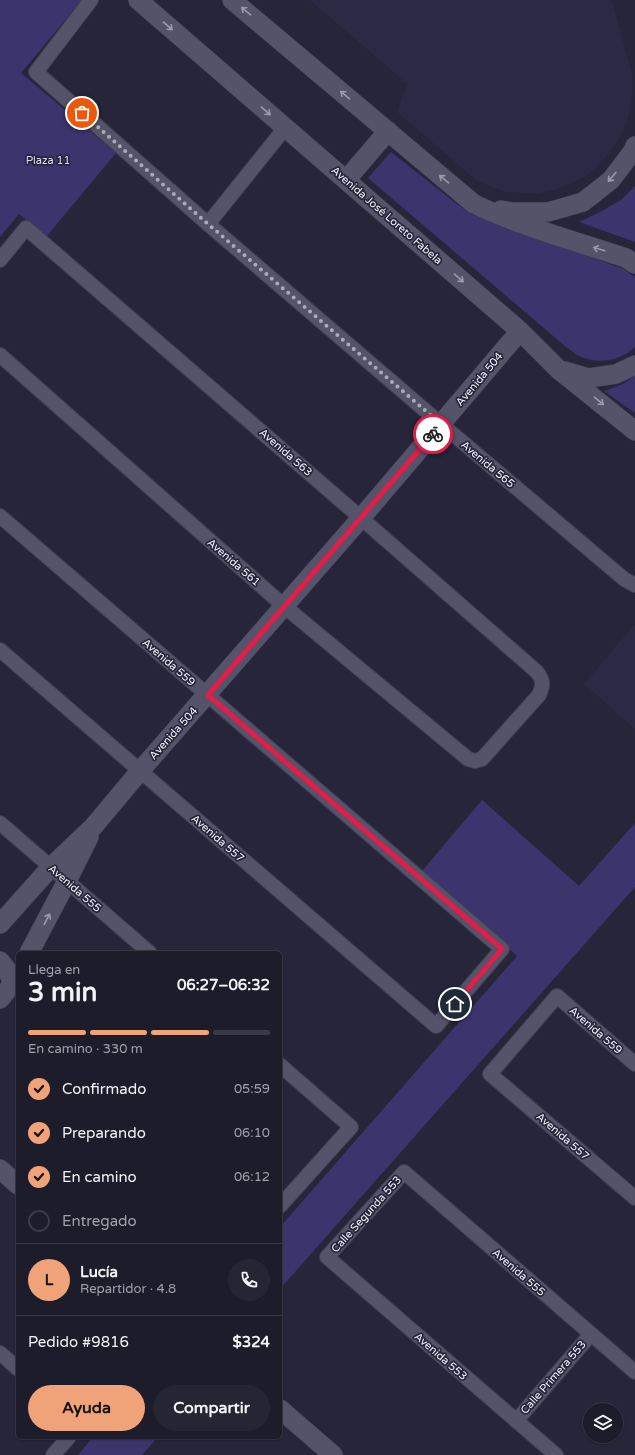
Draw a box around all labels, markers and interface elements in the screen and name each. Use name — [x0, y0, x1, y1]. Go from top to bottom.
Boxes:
one-way arrow — [240, 7, 251, 16]
one-way arrow — [162, 21, 173, 30]
one-way arrow — [340, 90, 350, 99]
pin — [65, 96, 99, 130]
icon: bag — [71, 102, 93, 124]
one-way arrow — [261, 106, 271, 115]
park label: Plaza 11 — [26, 154, 70, 167]
street label: Avenida José Loreto Fabela — [329, 164, 445, 267]
one-way arrow — [608, 172, 617, 183]
one-way arrow — [439, 174, 450, 183]
one-way arrow — [593, 245, 606, 252]
one-way arrow — [454, 274, 465, 283]
street label: Avenida 504 — [453, 350, 506, 409]
one-way arrow — [593, 397, 604, 406]
courier — [413, 414, 453, 454]
icon: bike — [422, 423, 444, 445]
street label: Avenida 563 — [257, 426, 315, 479]
street label: Avenida 565 — [458, 438, 517, 491]
street label: Avenida 561 — [205, 536, 263, 589]
street label: Avenida 559 — [140, 636, 198, 689]
street label: Avenida 504 — [146, 704, 200, 762]
street label: Avenida 557 — [189, 812, 247, 865]
street label: Avenida 555 — [46, 862, 104, 915]
one-way arrow — [44, 913, 51, 925]
text: Llega en — [28, 962, 80, 978]
text: 06:27–06:32 — [177, 976, 270, 994]
text: 3 min — [28, 977, 97, 1008]
pin — [438, 987, 472, 1021]
icon: home — [444, 993, 466, 1015]
street label: Avenida 559 — [567, 1004, 625, 1057]
text: En camino · 330 m — [28, 1041, 143, 1057]
icon: check — [28, 1078, 50, 1100]
text: Confirmado — [62, 1080, 146, 1098]
text: 05:59 — [234, 1081, 270, 1097]
street label: Avenida 557 — [534, 1110, 592, 1163]
icon: check — [28, 1122, 50, 1144]
text: Preparando — [62, 1124, 146, 1142]
text: 06:10 — [234, 1125, 270, 1141]
icon: check — [28, 1166, 50, 1188]
text: En camino — [62, 1168, 137, 1186]
text: 06:12 — [234, 1169, 270, 1185]
street label: Calle Segunda 553 — [329, 1173, 404, 1255]
text: Entregado — [62, 1212, 137, 1230]
street label: Avenida 555 — [490, 1246, 548, 1299]
button: phone — [228, 1259, 270, 1301]
text: Lucía — [80, 1263, 118, 1281]
text: L — [45, 1271, 53, 1289]
text: Repartidor · 4.8 — [80, 1281, 176, 1297]
street label: Avenida 553 — [412, 1330, 470, 1383]
text: Pedido #9816 — [28, 1333, 129, 1351]
text: $324 — [232, 1333, 270, 1351]
street label: Calle Primera 553 — [518, 1338, 589, 1417]
button: Ayuda — [28, 1385, 145, 1431]
button: Compartir — [153, 1385, 270, 1431]
map controls — [583, 1403, 623, 1443]
button: layers — [583, 1403, 623, 1443]

